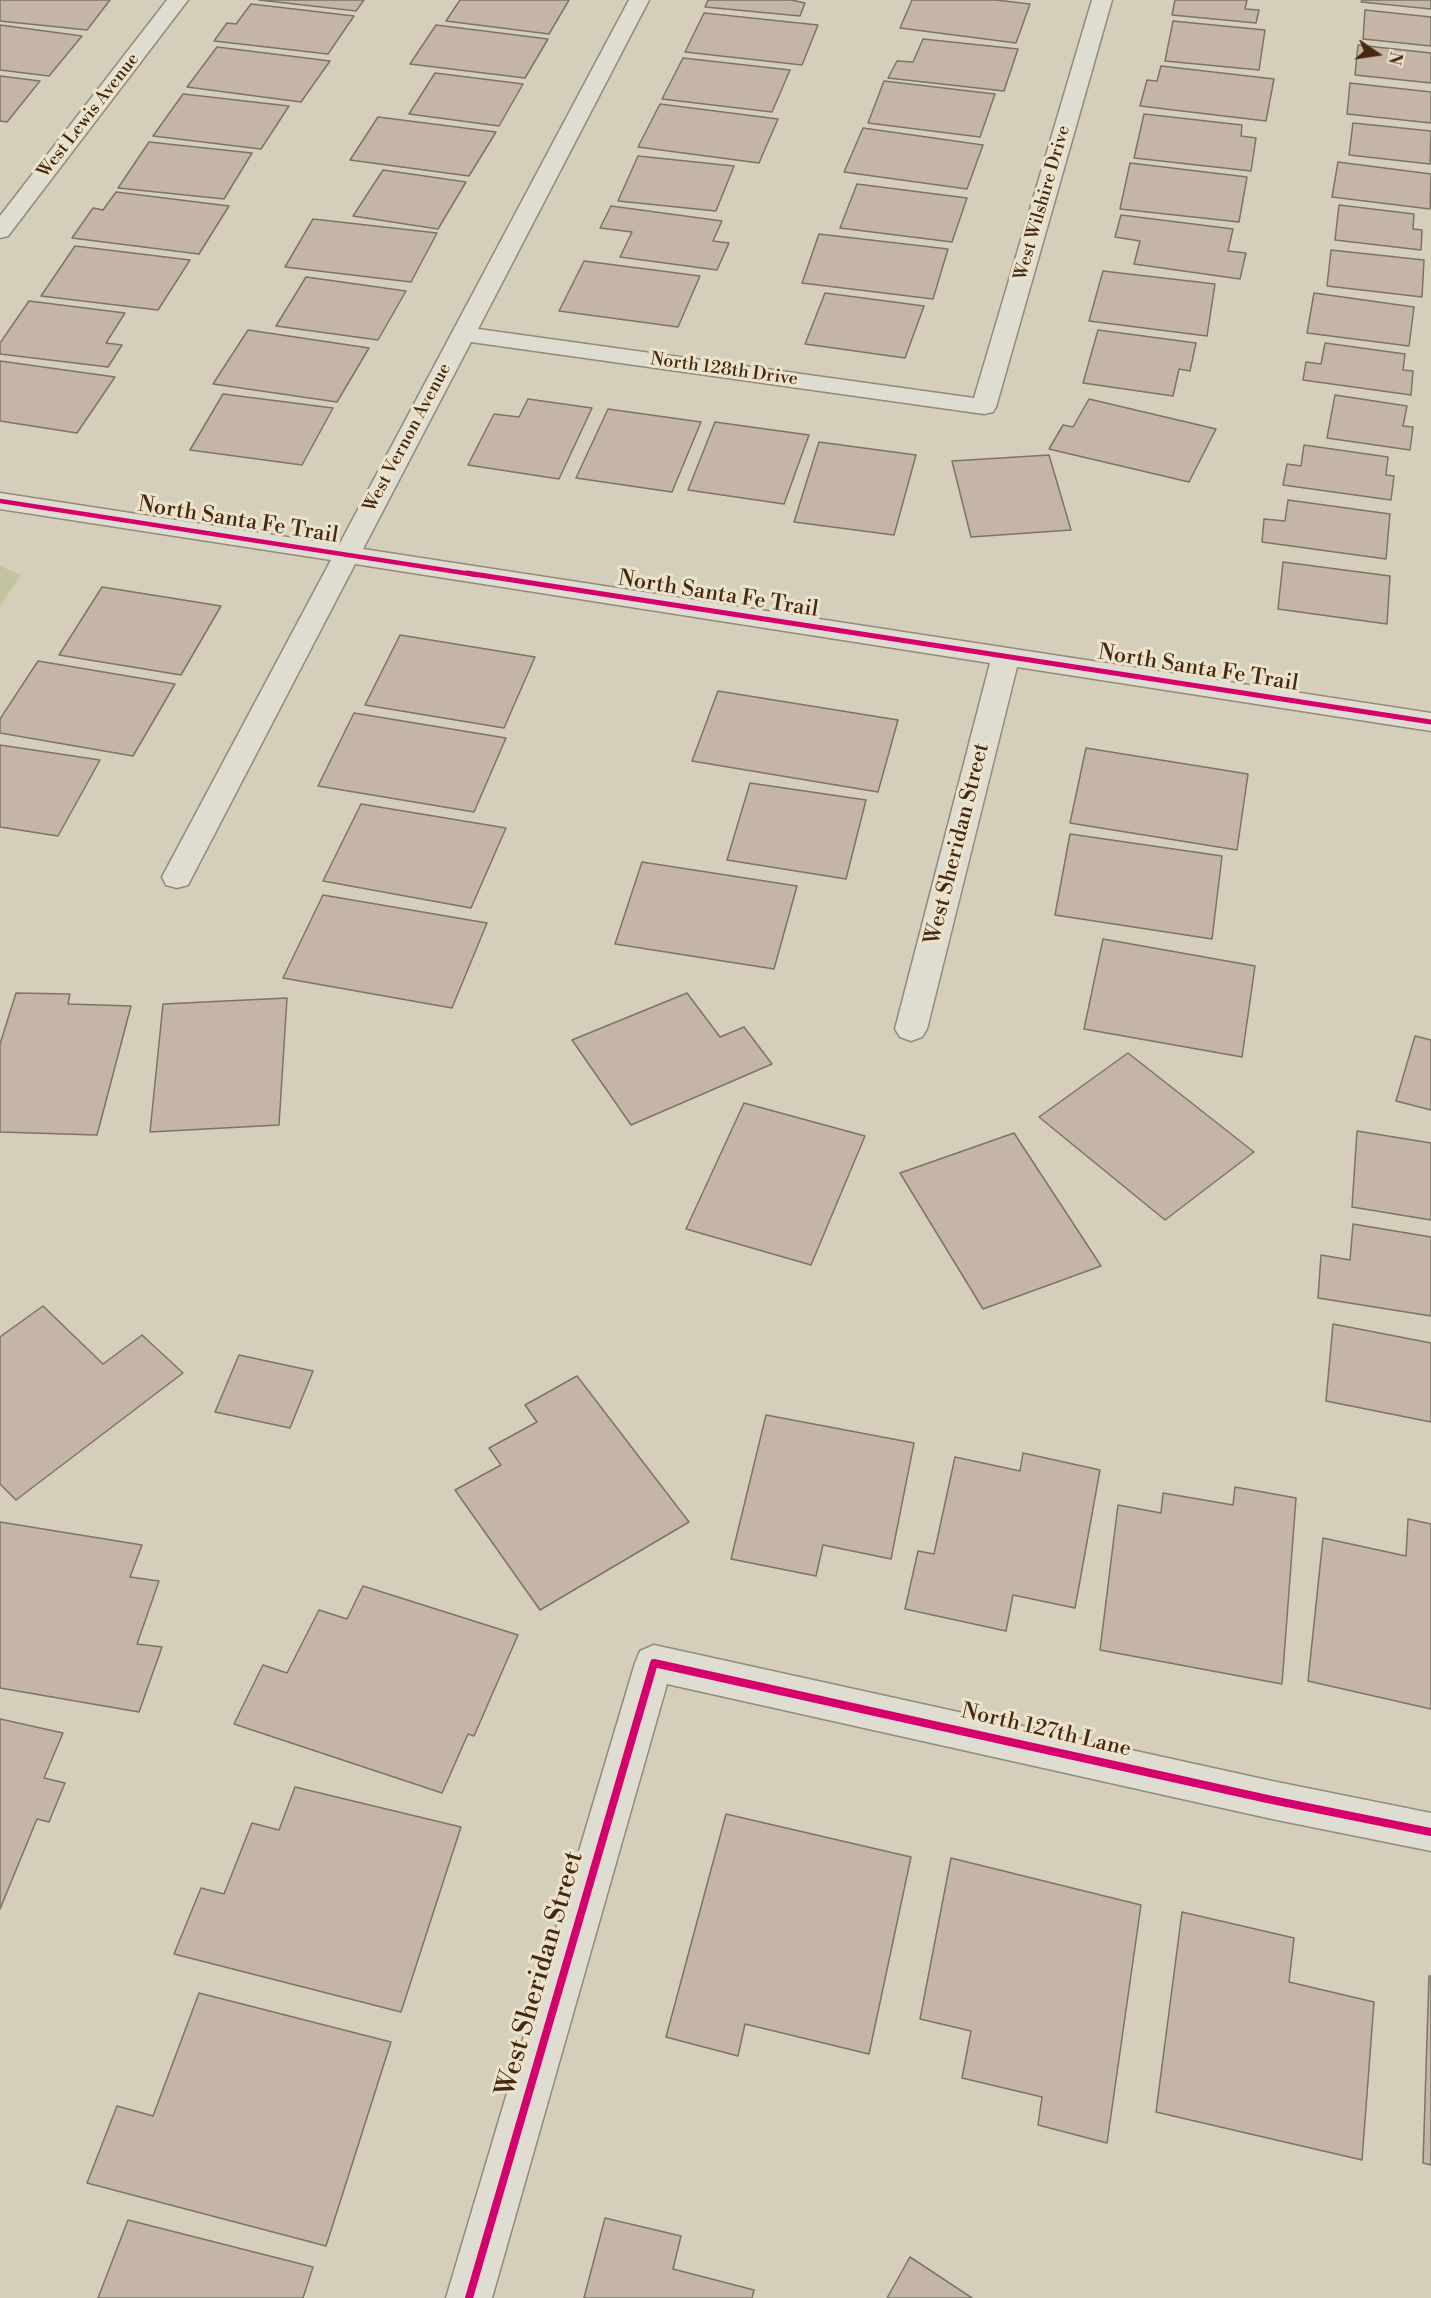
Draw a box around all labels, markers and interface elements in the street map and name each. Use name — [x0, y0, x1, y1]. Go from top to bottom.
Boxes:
north arrow — [1347, 24, 1407, 84]
street label: West Lewis Avenue — [34, 49, 144, 183]
text: N — [1383, 50, 1406, 66]
street label: West Wilshire Drive — [1011, 123, 1075, 283]
street label: North 128th Drive — [649, 349, 799, 391]
street label: West Vernon Avenue — [360, 360, 456, 516]
street label: North Santa Fe Trail — [136, 492, 340, 550]
street label: North Santa Fe Trail — [616, 566, 820, 624]
street label: North Santa Fe Trail — [1096, 640, 1300, 698]
street label: West Sheridan Street — [920, 740, 996, 948]
street label: North 127th Lane — [959, 1699, 1133, 1763]
street label: West Sheridan Street — [490, 1848, 592, 2100]

